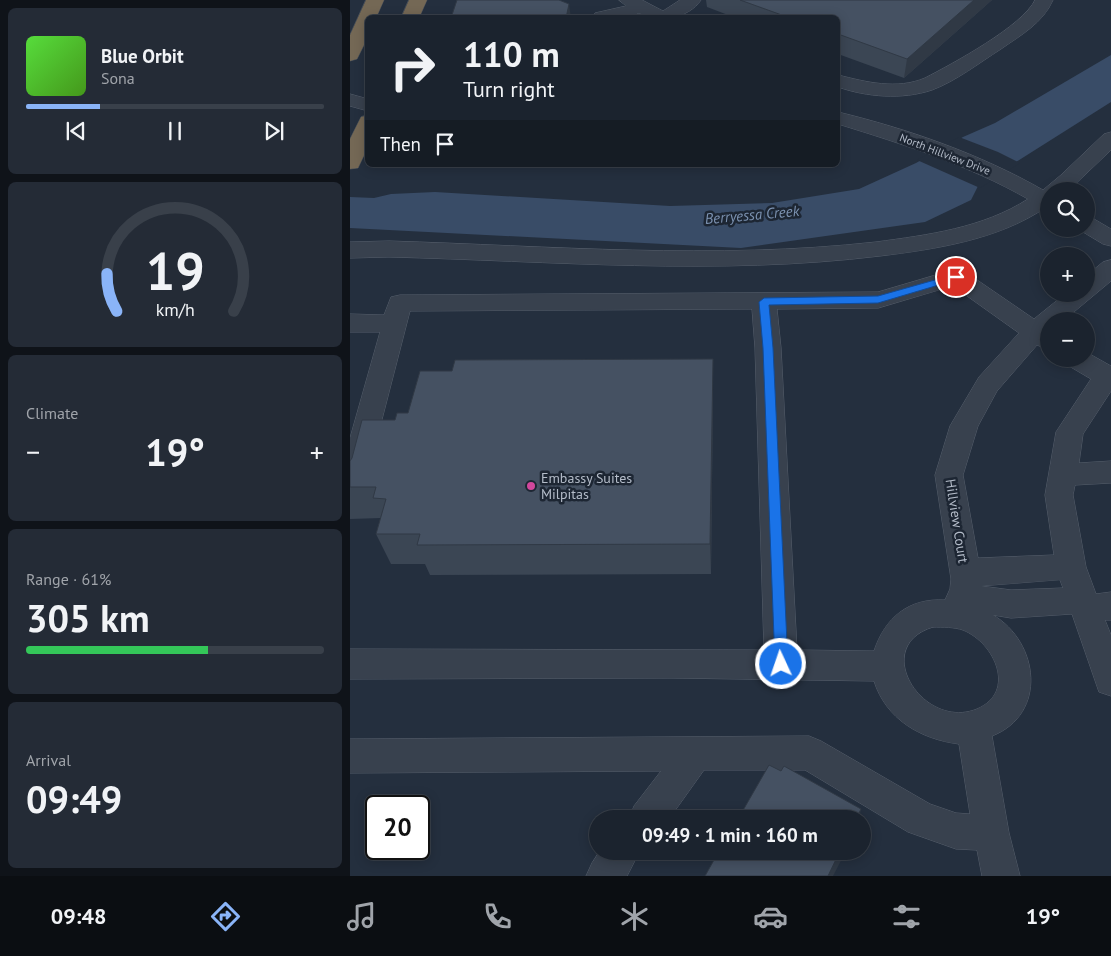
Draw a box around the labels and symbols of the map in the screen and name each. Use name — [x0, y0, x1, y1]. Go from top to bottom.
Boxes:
street label: North Hillview Drive — [898, 130, 993, 178]
water label: Berryessa Creek — [704, 201, 801, 228]
pin — [935, 256, 977, 298]
place label: Embassy Suites Milpitas — [541, 469, 632, 503]
street label: Hillview Court — [941, 478, 973, 565]
marker: Embassy Suites Milpitas — [525, 480, 537, 492]
position arrow — [754, 637, 806, 689]
speed limit sign: 20 — [365, 795, 430, 860]

